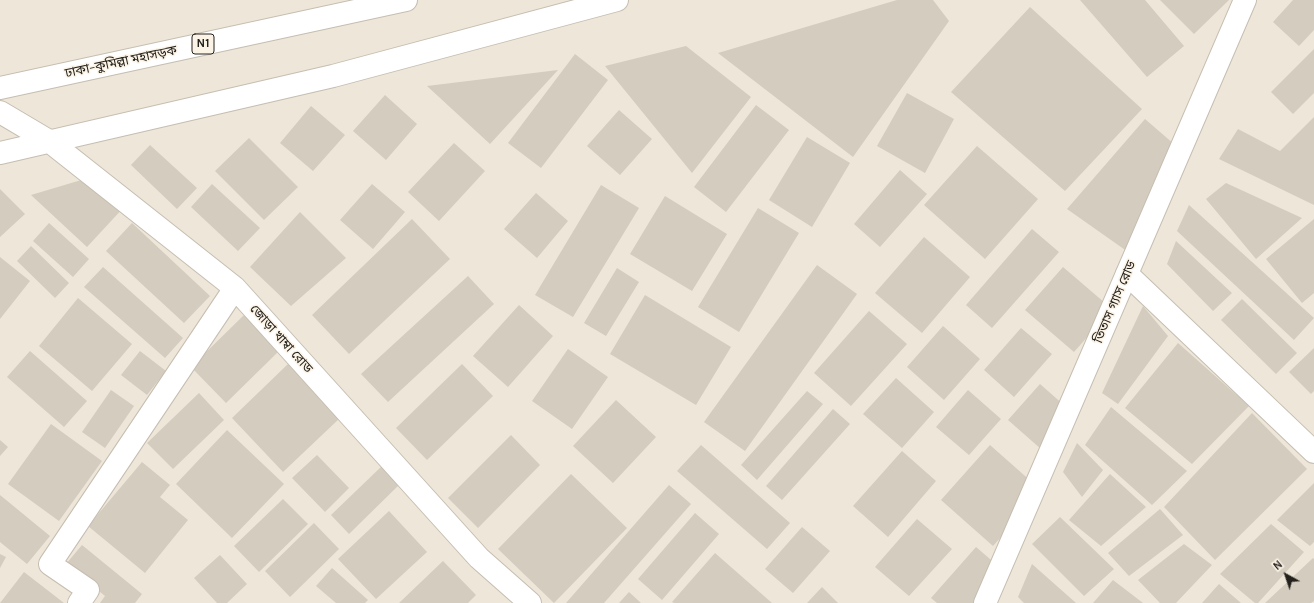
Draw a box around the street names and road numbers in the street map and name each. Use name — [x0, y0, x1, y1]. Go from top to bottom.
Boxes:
road number: N1 — [192, 34, 214, 54]
street label: ঢাকা–কুমিল্লা মহাসড়ক — [64, 43, 178, 81]
street label: তিতাস গ্যাস রোড — [1091, 258, 1139, 346]
street label: জোড়া খাম্বা রোড — [246, 302, 316, 376]

